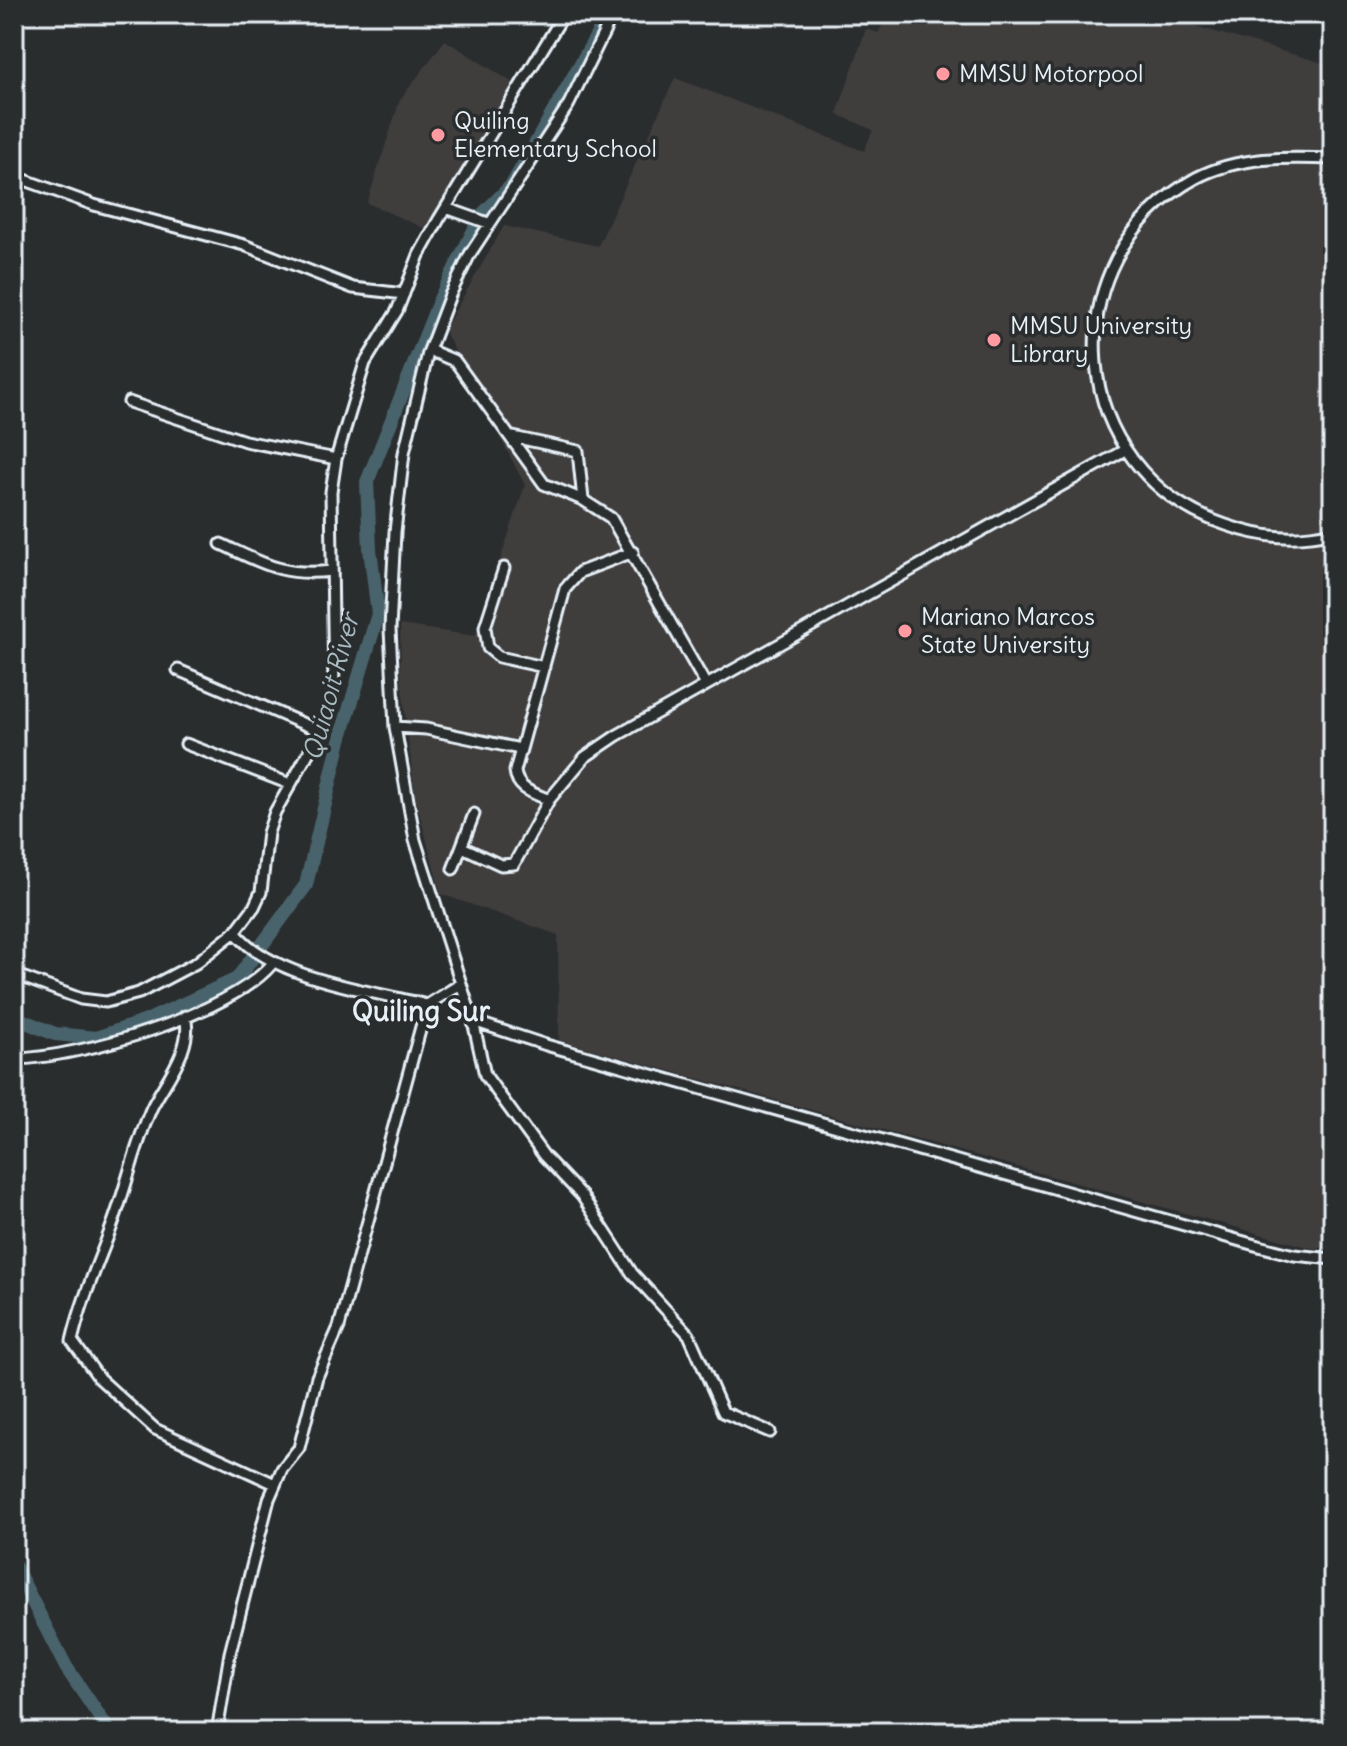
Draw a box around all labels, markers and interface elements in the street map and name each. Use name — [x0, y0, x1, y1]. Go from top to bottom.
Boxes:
place label: MMSU Motorpool — [959, 58, 1143, 88]
marker: MMSU Motorpool — [934, 65, 952, 83]
place label: Quiling Elementary School — [454, 105, 657, 163]
marker: Quiling Elementary School — [429, 126, 447, 144]
place label: MMSU University Library — [1010, 310, 1192, 368]
marker: MMSU University Library — [985, 331, 1003, 349]
place label: Mariano Marcos State University — [921, 601, 1095, 659]
water label: Quiaoit River — [295, 607, 367, 764]
marker: Mariano Marcos State University — [896, 622, 914, 640]
district label: Quiling Sur — [352, 993, 491, 1029]

